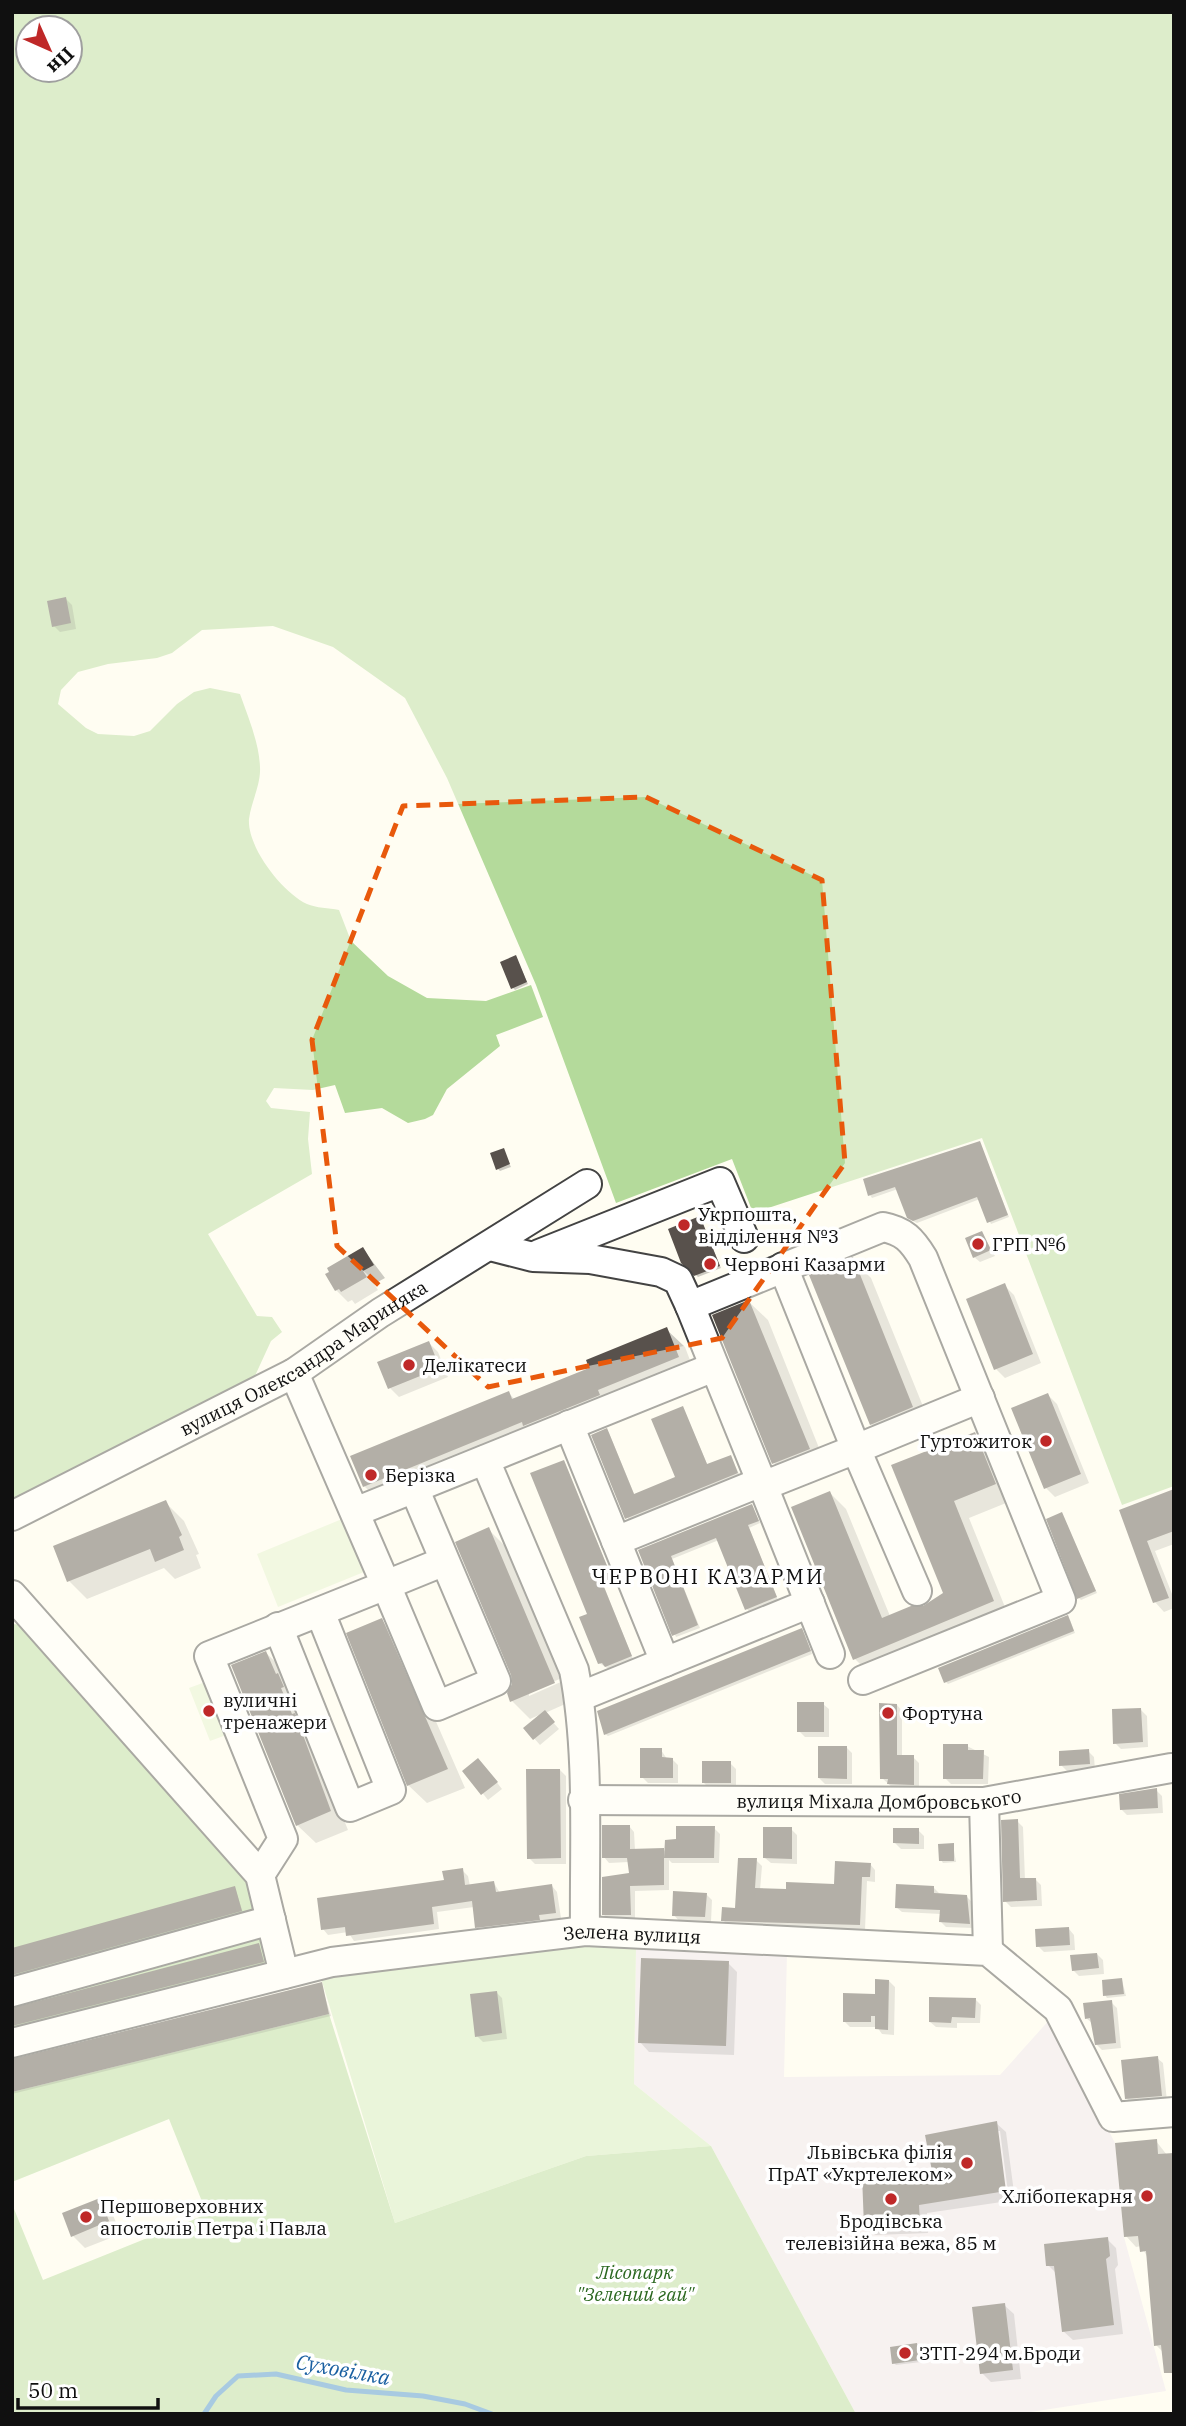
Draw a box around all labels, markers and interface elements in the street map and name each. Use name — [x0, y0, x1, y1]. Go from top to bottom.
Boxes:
north arrow — [14, 14, 84, 84]
text: Пн — [42, 43, 80, 80]
place label: Укрпошта, відділення №3 — [698, 1202, 839, 1248]
marker: Укрпошта, відділення №3 — [676, 1217, 692, 1233]
place label: ГРП №6 — [992, 1232, 1067, 1256]
marker: ГРП №6 — [970, 1236, 986, 1252]
place label: Червоні Казарми — [724, 1252, 885, 1276]
marker: Червоні Казарми — [702, 1256, 718, 1272]
street label: вулиця Олександра Мариняка — [176, 1275, 432, 1441]
place label: Делікатеси — [423, 1353, 527, 1377]
marker: Делікатеси — [401, 1357, 417, 1373]
place label: Гуртожиток — [920, 1429, 1032, 1453]
marker: Гуртожиток — [1038, 1433, 1054, 1449]
place label: Берізка — [385, 1463, 456, 1487]
marker: Берізка — [363, 1467, 379, 1483]
district label: ЧЕРВОНІ КАЗАРМИ — [592, 1562, 824, 1590]
place label: вуличні тренажери — [223, 1688, 327, 1734]
place label: Фортуна — [902, 1701, 983, 1725]
marker: вуличні тренажери — [201, 1703, 217, 1719]
marker: Фортуна — [880, 1705, 896, 1721]
street label: вулиця Міхала Домбровського — [736, 1783, 1023, 1815]
street label: Зелена вулиця — [562, 1919, 702, 1949]
place label: Львівська філія ПрАТ «Укртелеком» — [768, 2140, 953, 2186]
marker: Львівська філія ПрАТ «Укртелеком» — [959, 2155, 975, 2171]
place label: Хлібопекарня — [1002, 2184, 1133, 2208]
marker: Хлібопекарня — [1139, 2188, 1155, 2204]
marker: Бродівська телевізійна вежа, 85 м — [883, 2191, 899, 2207]
place label: Першоверховних апостолів Петра і Павла — [100, 2194, 327, 2240]
marker: Першоверховних апостолів Петра і Павла — [78, 2209, 94, 2225]
place label: Бродівська телевізійна вежа, 85 м — [785, 2209, 997, 2255]
park label: Лісопарк "Зелений гай" — [576, 2260, 695, 2306]
place label: ЗТП-294 м.Броди — [919, 2341, 1081, 2365]
marker: ЗТП-294 м.Броди — [897, 2345, 913, 2361]
water label: Суховілка — [294, 2347, 393, 2391]
scale bar — [18, 2366, 158, 2410]
text: 50 m — [28, 2376, 78, 2404]

